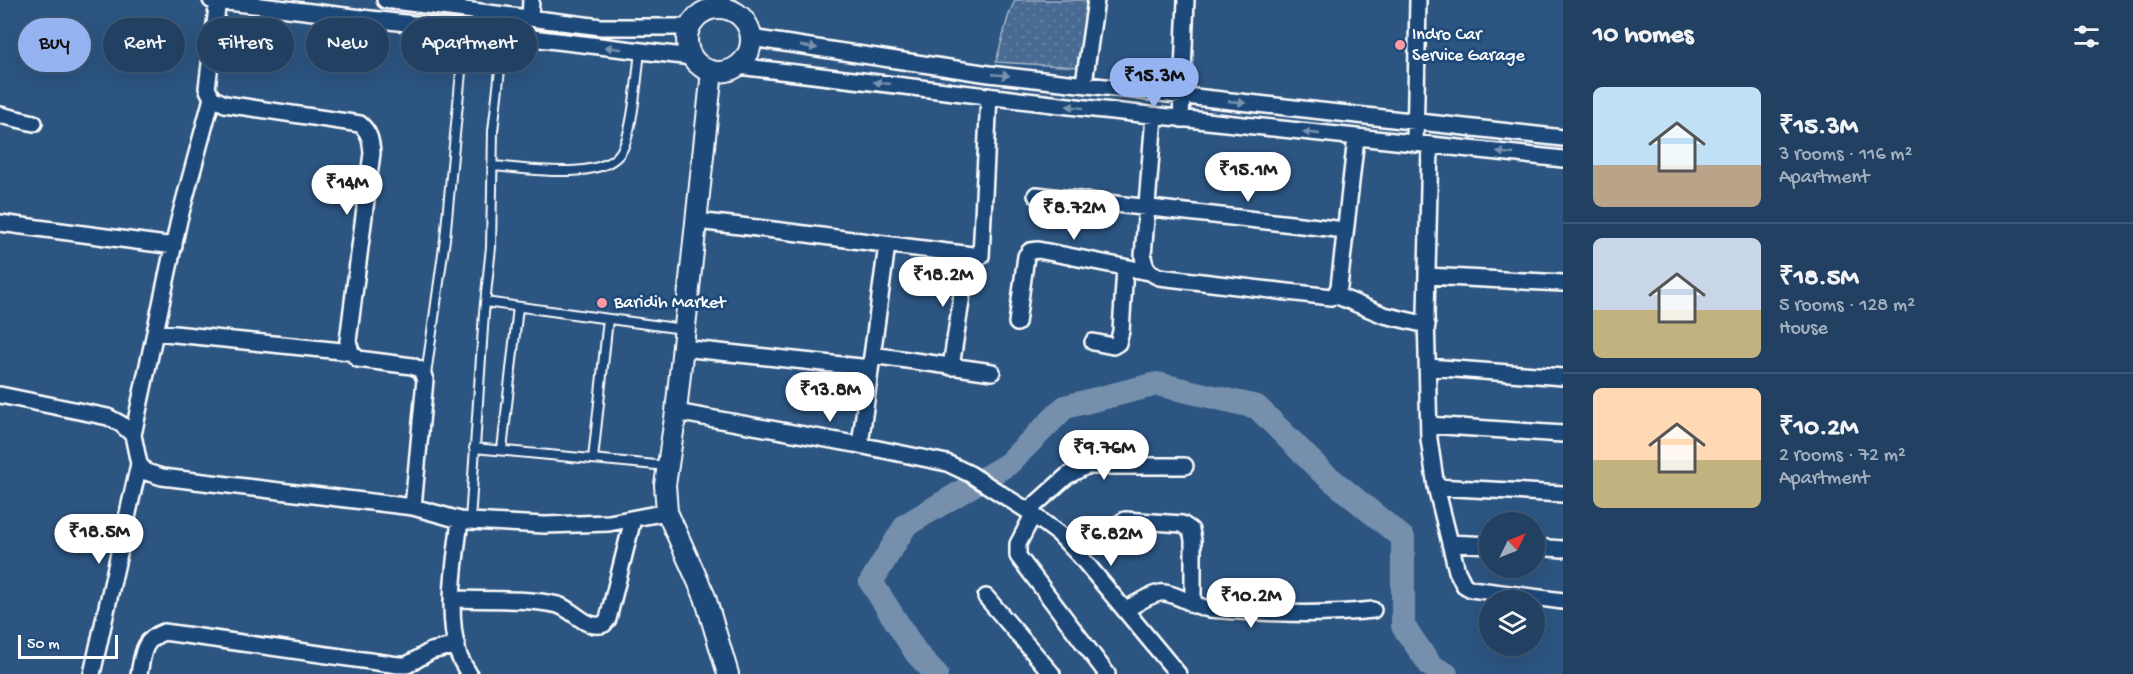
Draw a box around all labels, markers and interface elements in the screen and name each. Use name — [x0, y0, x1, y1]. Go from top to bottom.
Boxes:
chip: Buy — [18, 18, 91, 72]
chip: Rent — [103, 18, 185, 72]
chip: Filters — [197, 18, 294, 72]
chip: New — [306, 18, 389, 72]
chip: Apartment — [401, 18, 537, 72]
icon: filters — [2070, 20, 2103, 53]
text: 10 homes — [1593, 21, 1693, 52]
place label: Indro Car Service Garage — [1412, 25, 1525, 67]
marker: Indro Car Service Garage — [1393, 38, 1407, 52]
one-way arrow — [799, 42, 818, 51]
one-way arrow — [603, 43, 622, 53]
pin: ₹15.3M — [1105, 58, 1203, 109]
text: ₹15.3M — [1124, 66, 1184, 89]
one-way arrow — [992, 70, 1011, 80]
one-way arrow — [872, 79, 891, 88]
one-way arrow — [1227, 97, 1246, 107]
one-way arrow — [1066, 102, 1085, 112]
icon: home — [1641, 111, 1713, 183]
text: ₹15.3M — [1779, 113, 1858, 144]
one-way arrow — [1301, 128, 1320, 138]
text: 3 rooms · 116 m² — [1779, 144, 1912, 167]
one-way arrow — [1495, 148, 1514, 158]
pin: ₹15.1M — [1199, 152, 1297, 203]
text: ₹15.1M — [1219, 160, 1277, 183]
pin: ₹14M — [311, 165, 383, 216]
text: Apartment — [1779, 167, 1869, 190]
text: ₹14M — [326, 173, 368, 196]
pin: ₹8.72M — [1025, 190, 1123, 241]
text: ₹8.72M — [1043, 198, 1105, 221]
pin: ₹18.2M — [894, 257, 992, 308]
icon: home — [1641, 262, 1713, 334]
text: ₹18.5M — [1779, 264, 1859, 295]
text: ₹18.2M — [913, 265, 973, 288]
place label: Baridih Market — [613, 293, 727, 314]
text: 5 rooms · 128 m² — [1779, 295, 1915, 318]
marker: Baridih Market — [595, 296, 609, 310]
text: House — [1779, 318, 1828, 341]
pin: ₹13.8M — [781, 372, 879, 423]
text: ₹13.8M — [799, 380, 861, 403]
icon: home — [1641, 412, 1713, 484]
text: ₹10.2M — [1779, 414, 1858, 445]
pin: ₹9.76M — [1055, 430, 1153, 481]
text: ₹9.76M — [1073, 438, 1135, 461]
text: 2 rooms · 72 m² — [1779, 445, 1906, 468]
text: Apartment — [1779, 468, 1869, 491]
north arrow — [1479, 512, 1545, 578]
map controls — [1479, 512, 1545, 656]
pin: ₹18.5M — [50, 514, 148, 565]
pin: ₹6.82M — [1062, 516, 1160, 567]
text: ₹18.5M — [68, 522, 130, 545]
text: ₹6.82M — [1080, 524, 1142, 547]
pin: ₹10.2M — [1202, 578, 1300, 629]
text: ₹10.2M — [1221, 586, 1281, 609]
button: layers — [1479, 590, 1545, 656]
scale bar — [18, 632, 118, 660]
text: 50 m — [27, 636, 60, 655]

